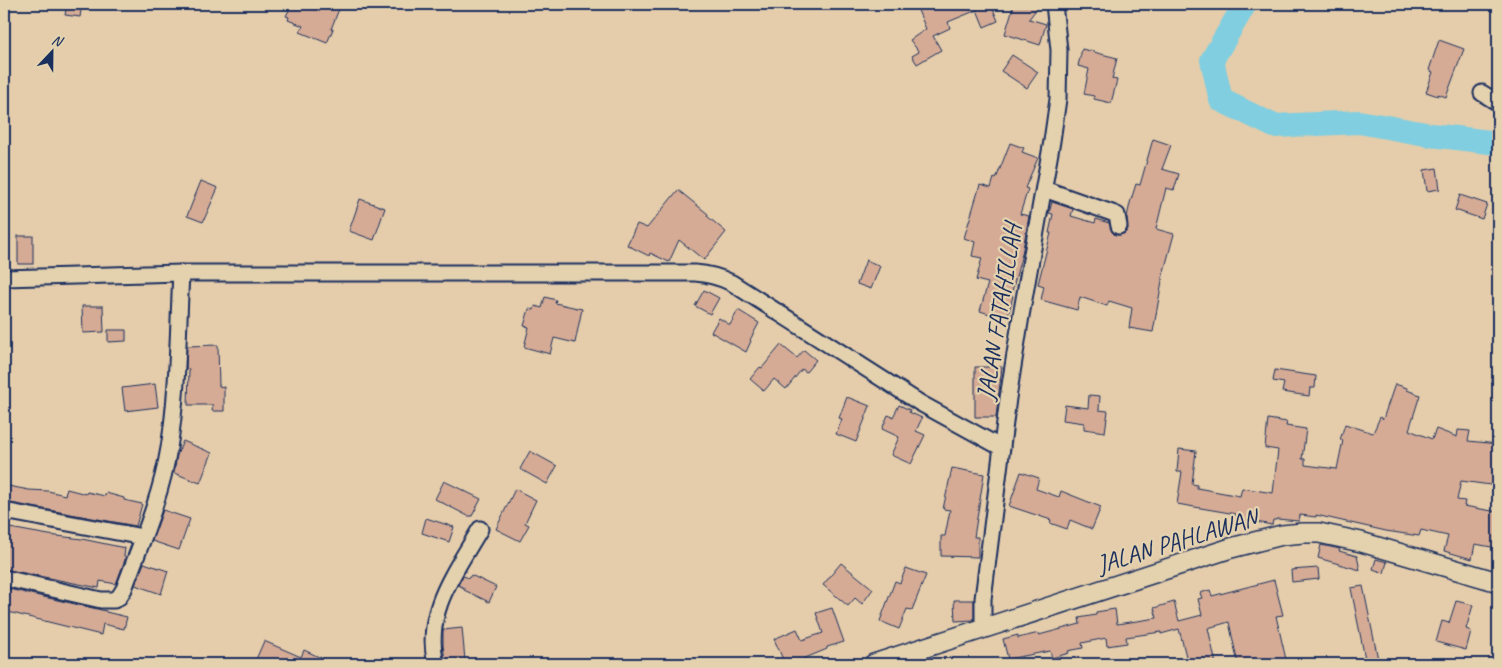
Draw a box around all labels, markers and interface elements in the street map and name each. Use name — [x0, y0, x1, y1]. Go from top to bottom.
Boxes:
north arrow — [28, 28, 78, 78]
text: N — [49, 31, 66, 51]
street label: JALAN FATAHILLAH — [969, 218, 1029, 403]
street label: JALAN PAHLAWAN — [1092, 500, 1265, 581]

